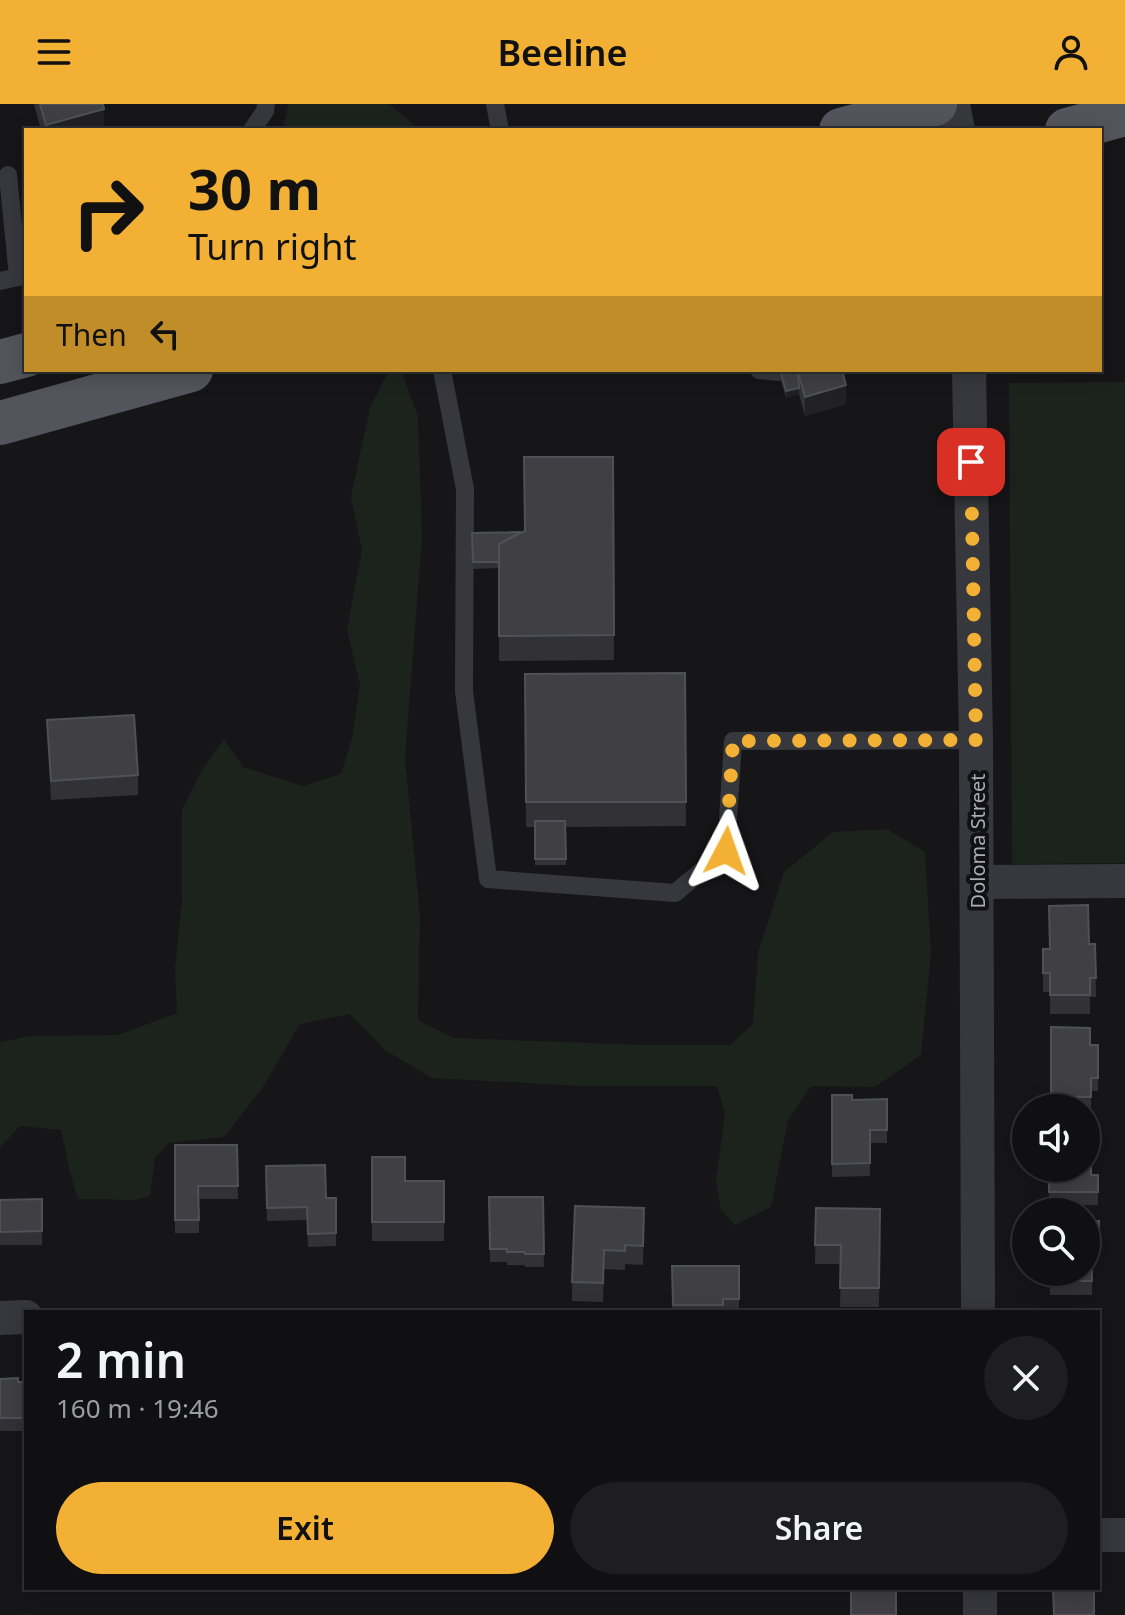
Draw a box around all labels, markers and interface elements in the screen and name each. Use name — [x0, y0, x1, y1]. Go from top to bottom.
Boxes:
text: Beeline — [497, 28, 628, 77]
icon: menu — [32, 30, 76, 74]
icon: person — [1049, 30, 1093, 74]
text: 30 m — [188, 150, 321, 226]
icon: right — [56, 160, 160, 264]
text: Turn right — [188, 222, 356, 271]
icon: left — [143, 312, 187, 356]
text: Then — [56, 314, 127, 355]
pin — [937, 428, 1005, 496]
icon: arrive — [949, 440, 993, 484]
street label: Doloma Street — [964, 774, 991, 908]
position arrow — [684, 809, 768, 893]
map controls — [1012, 1094, 1100, 1286]
button: sound — [1012, 1094, 1100, 1182]
button: search — [1012, 1198, 1100, 1286]
text: 2 min — [56, 1327, 186, 1392]
button: close — [984, 1336, 1068, 1420]
text: 160 m · 19:46 — [56, 1390, 219, 1426]
button: Exit — [56, 1482, 554, 1574]
button: Share — [570, 1482, 1068, 1574]

